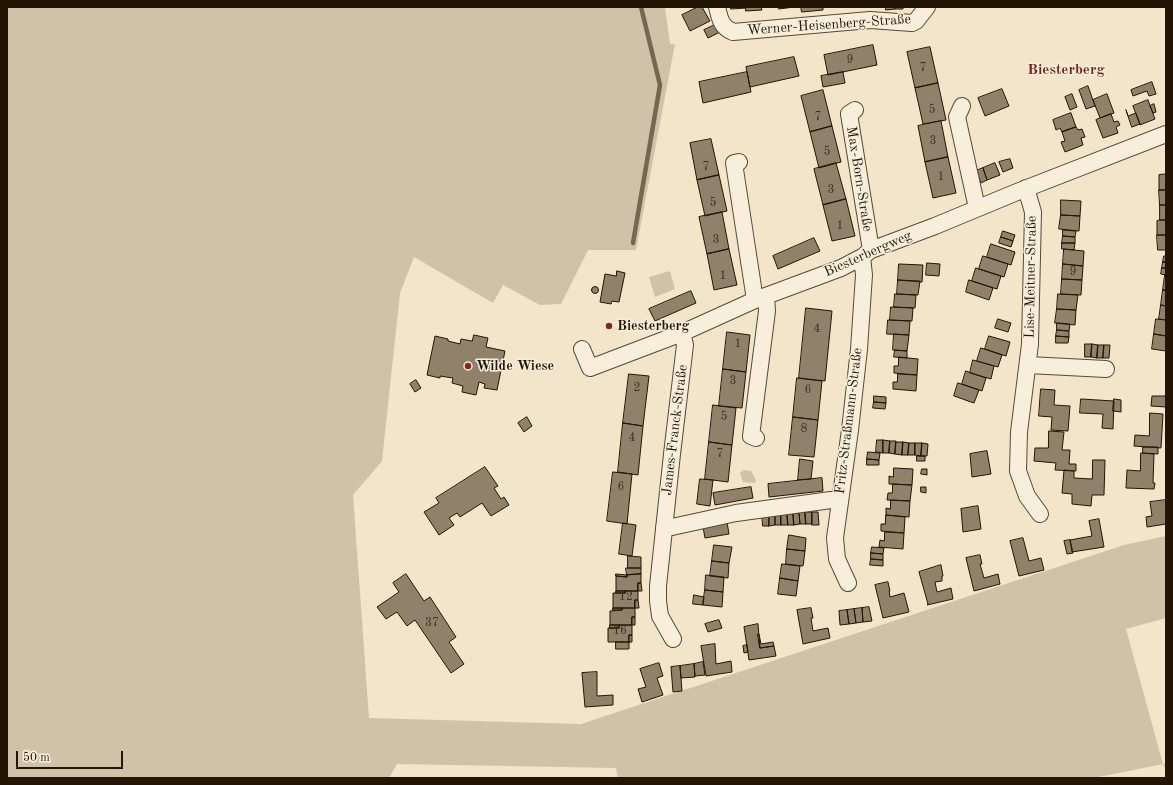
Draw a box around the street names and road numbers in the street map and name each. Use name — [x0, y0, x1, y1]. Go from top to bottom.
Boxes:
street label: Werner-Heisenberg-Straße — [747, 11, 911, 39]
street label: Max-Born-Straße — [842, 125, 876, 233]
street label: Lise-Meitner-Straße — [1022, 216, 1040, 338]
street label: Biesterbergweg — [822, 227, 914, 281]
street label: Fritz-Straßmann-Straße — [832, 347, 866, 495]
street label: James-Franck-Straße — [659, 364, 691, 496]

